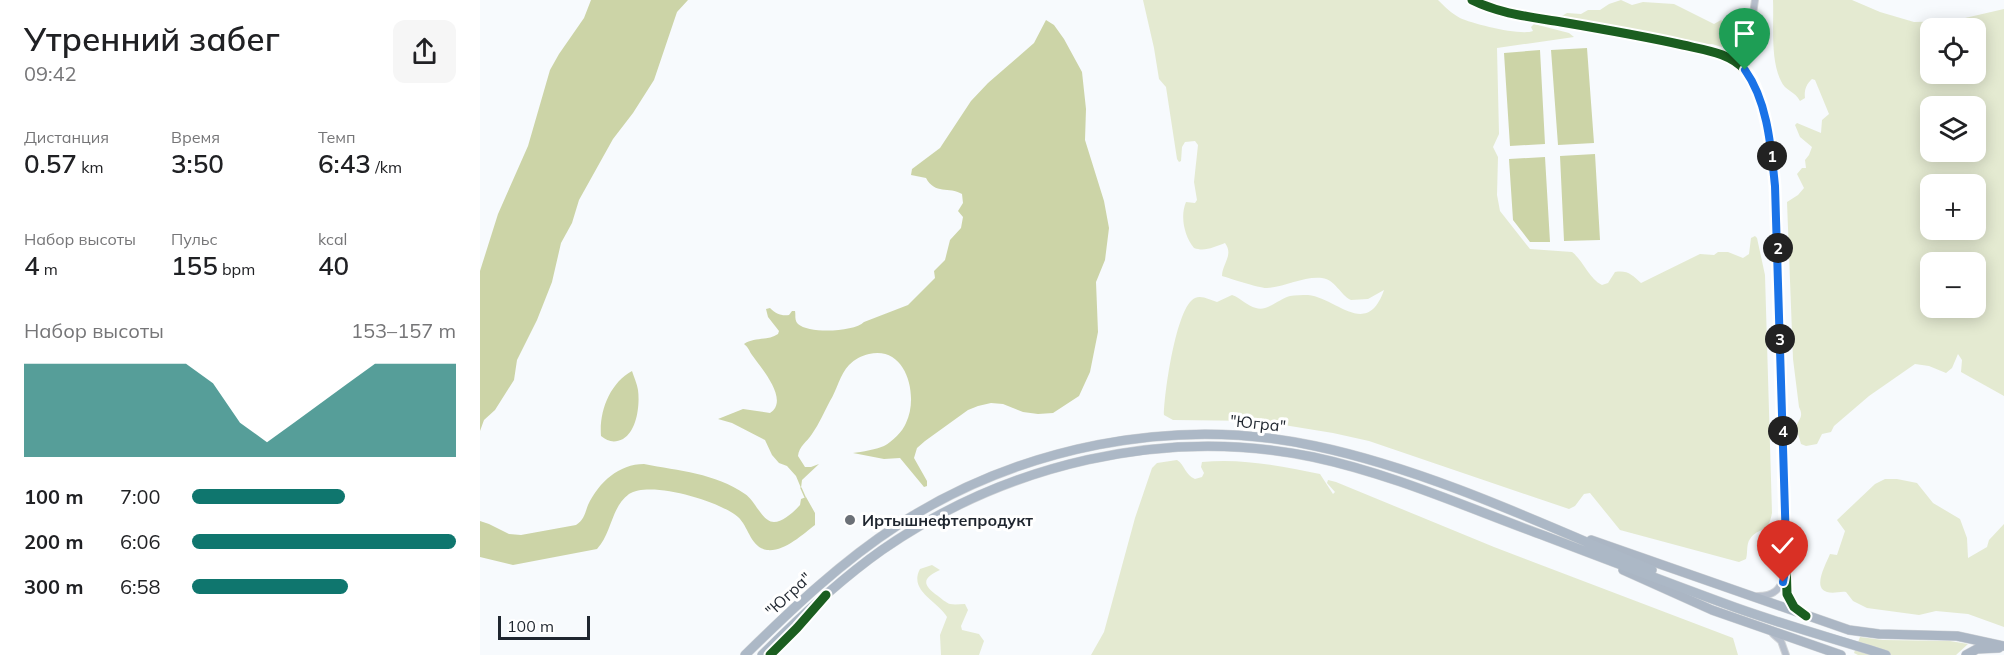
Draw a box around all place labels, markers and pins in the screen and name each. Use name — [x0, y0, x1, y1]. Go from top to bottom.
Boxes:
pin — [1719, 8, 1770, 70]
pin: 1 — [1757, 141, 1787, 171]
pin: 2 — [1763, 233, 1793, 263]
pin: 3 — [1765, 324, 1795, 354]
pin: 4 — [1768, 416, 1798, 446]
place label: Иртышнефтепродукт — [862, 510, 1033, 530]
marker: Иртышнефтепродукт — [843, 513, 857, 527]
pin — [1757, 520, 1808, 582]

